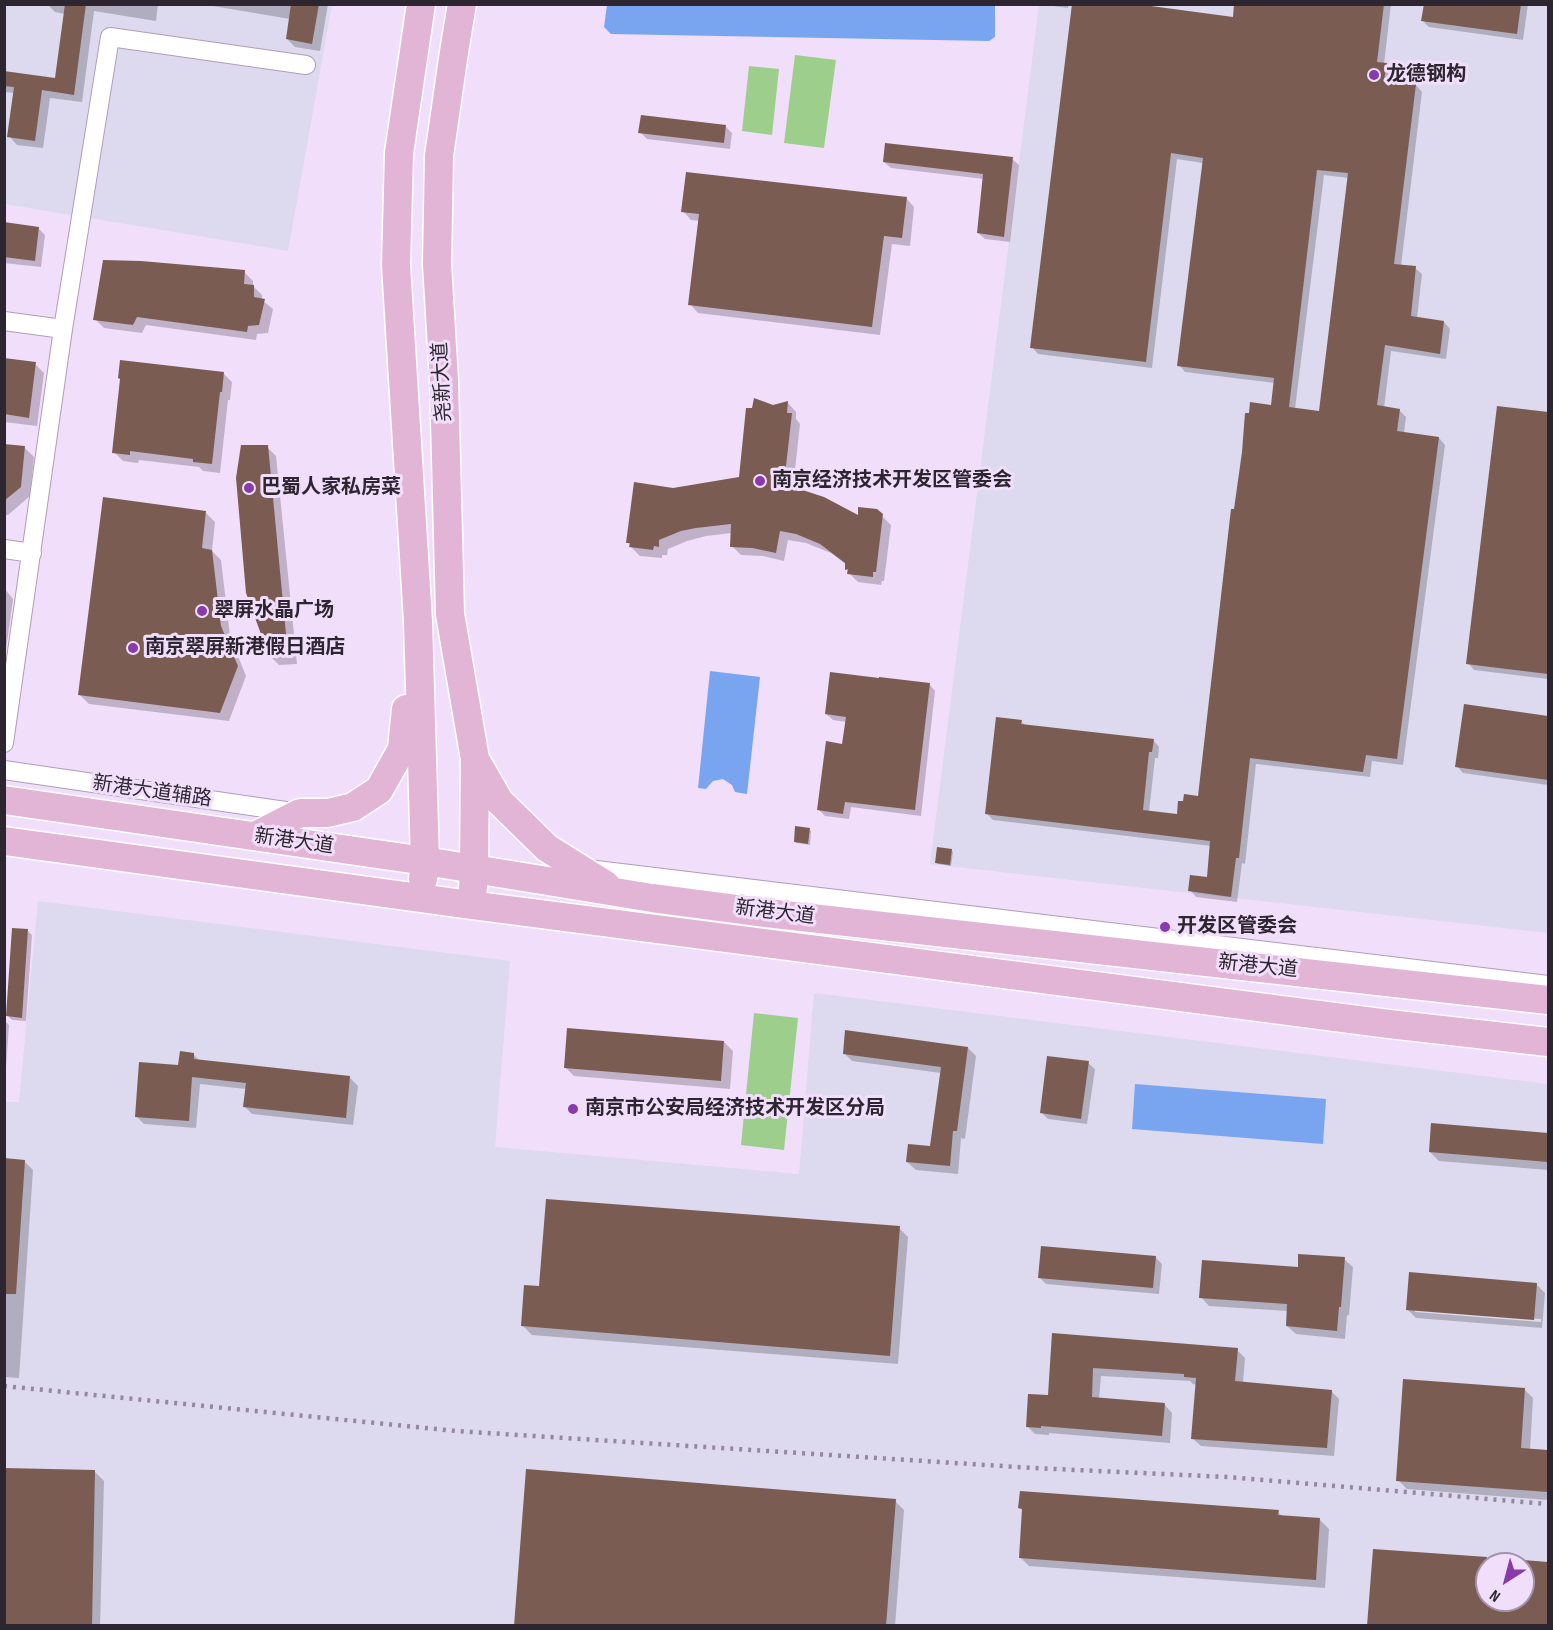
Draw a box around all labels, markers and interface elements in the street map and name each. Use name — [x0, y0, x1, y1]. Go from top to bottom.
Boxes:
place label: 龙德钢构 — [1386, 63, 1466, 87]
marker: 龙德钢构 — [1367, 68, 1381, 82]
street label: 尧新大道 — [429, 341, 457, 423]
place label: 南京经济技术开发区管委会 — [772, 469, 1012, 493]
marker: 南京经济技术开发区管委会 — [753, 474, 767, 488]
place label: 巴蜀人家私房菜 — [261, 476, 401, 500]
marker: 巴蜀人家私房菜 — [242, 481, 256, 495]
place label: 翠屏水晶广场 — [214, 599, 334, 623]
marker: 翠屏水晶广场 — [195, 604, 209, 618]
place label: 南京翠屏新港假日酒店 — [145, 636, 345, 660]
marker: 南京翠屏新港假日酒店 — [126, 641, 140, 655]
street label: 新港大道辅路 — [91, 772, 213, 812]
street label: 新港大道 — [253, 825, 335, 859]
street label: 新港大道 — [734, 896, 816, 930]
place label: 开发区管委会 — [1177, 915, 1297, 939]
marker: 开发区管委会 — [1158, 920, 1172, 934]
street label: 新港大道 — [1217, 951, 1299, 983]
place label: 南京市公安局经济技术开发区分局 — [585, 1097, 885, 1121]
marker: 南京市公安局经济技术开发区分局 — [566, 1102, 580, 1116]
north arrow — [1475, 1552, 1535, 1612]
text: N — [1486, 1585, 1504, 1606]

